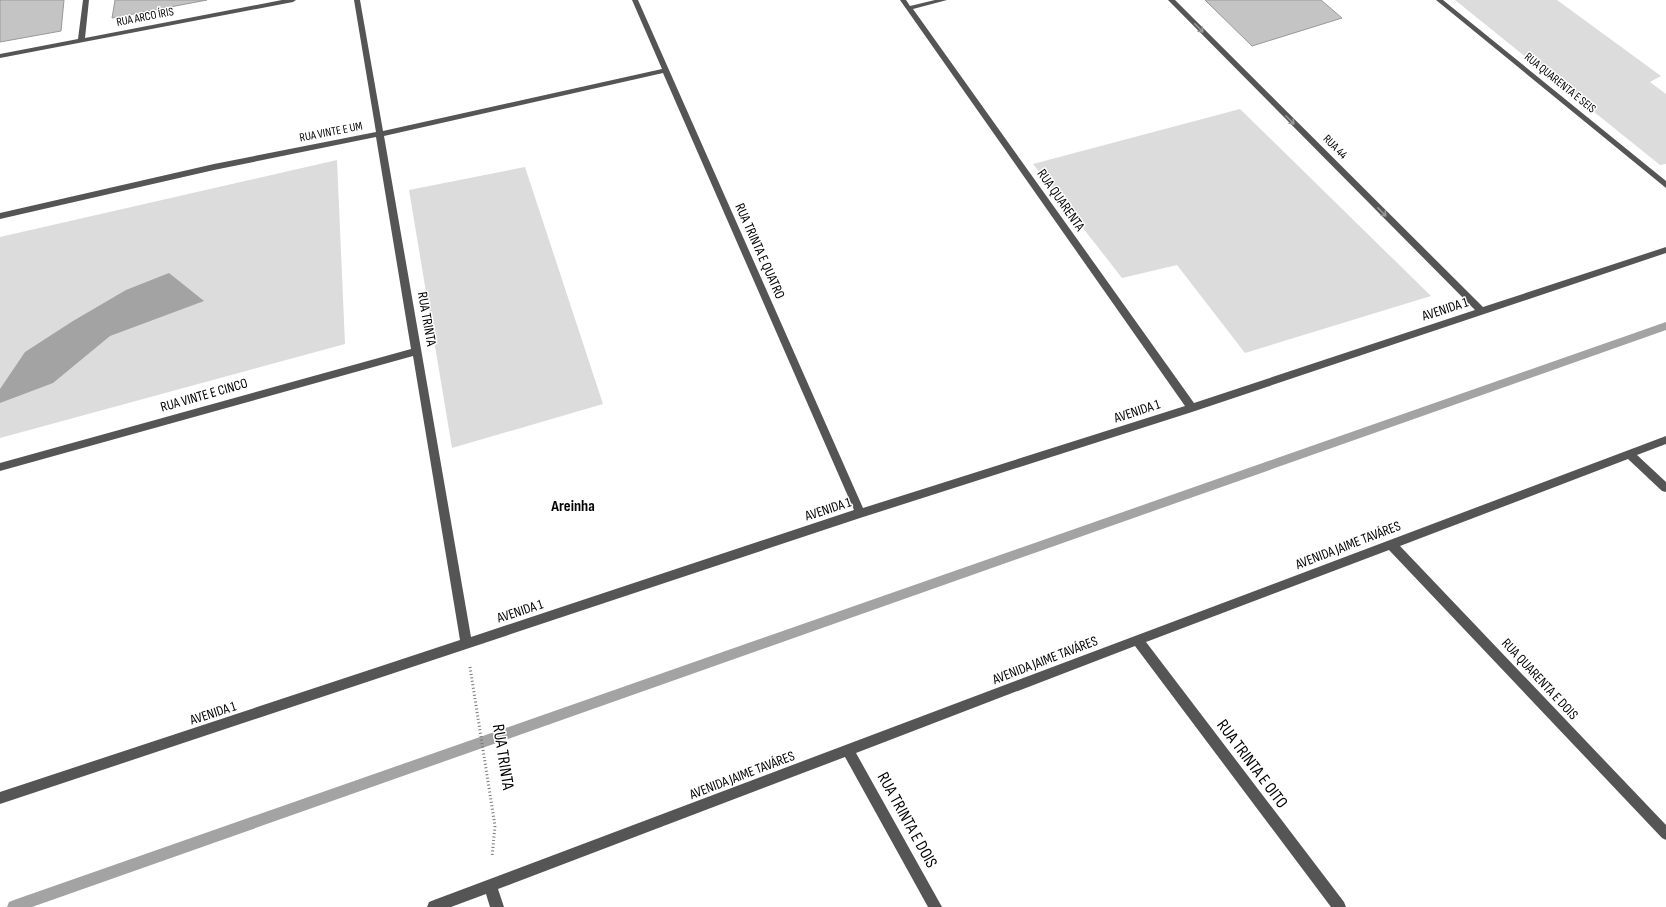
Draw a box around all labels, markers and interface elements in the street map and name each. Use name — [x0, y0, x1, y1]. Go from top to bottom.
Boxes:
street label: RUA ARCO ÍRIS — [115, 4, 175, 30]
one-way arrow — [1194, 23, 1204, 33]
street label: RUA QUARENTA E SEIS — [1521, 50, 1599, 116]
one-way arrow — [1286, 115, 1295, 125]
street label: RUA VINTE E UM — [298, 119, 364, 145]
street label: RUA 44 — [1320, 132, 1350, 162]
street label: RUA QUARENTA — [1033, 166, 1089, 235]
street label: RUA TRINTA E QUATRO — [731, 201, 789, 302]
one-way arrow — [1377, 207, 1387, 217]
street label: RUA TRINTA — [414, 291, 440, 348]
street label: AVENIDA 1 — [1419, 294, 1470, 325]
street label: RUA VINTE E CINCO — [159, 374, 250, 416]
street label: AVENIDA 1 — [1111, 396, 1162, 427]
street label: AVENIDA 1 — [802, 494, 853, 525]
district label: Areinha — [550, 497, 595, 516]
street label: AVENIDA JAIME TAVÁRES — [1292, 517, 1403, 573]
street label: AVENIDA 1 — [494, 596, 545, 627]
street label: AVENIDA JAIME TAVÁRES — [989, 632, 1100, 688]
street label: RUA QUARENTA E DOIS — [1498, 635, 1582, 723]
street label: AVENIDA 1 — [187, 698, 238, 729]
street label: RUA TRINTA E OITO — [1212, 716, 1292, 812]
street label: RUA TRINTA — [488, 723, 518, 792]
street label: AVENIDA JAIME TAVÁRES — [686, 747, 797, 803]
street label: RUA TRINTA E DOIS — [873, 769, 941, 871]

